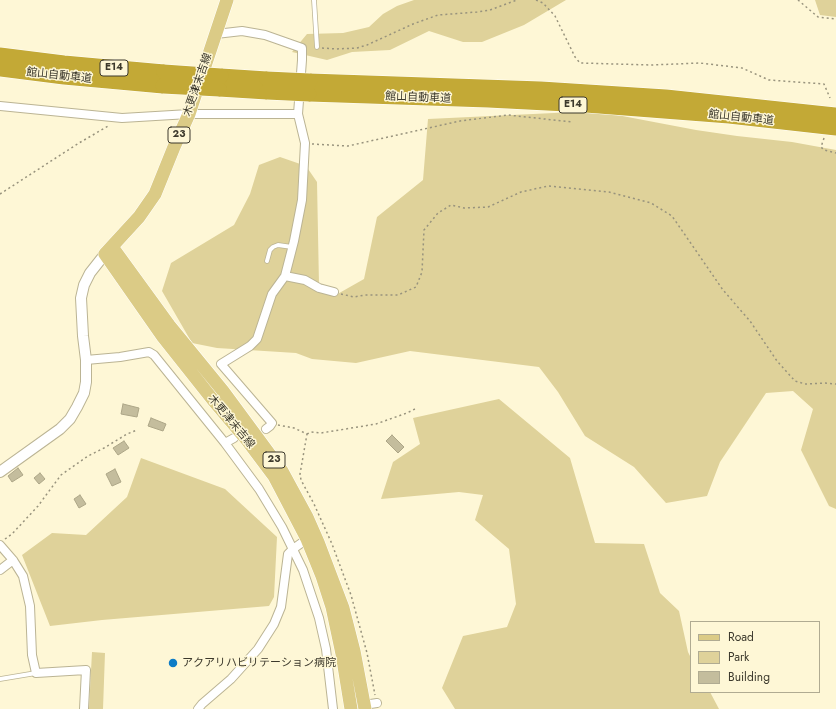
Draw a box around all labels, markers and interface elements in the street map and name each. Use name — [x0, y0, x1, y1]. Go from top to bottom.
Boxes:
street label: 木更津末吉線 — [181, 52, 215, 118]
road number: E14 — [100, 60, 128, 76]
street label: 館山自動車道 — [25, 66, 93, 86]
street label: 館山自動車道 — [385, 90, 451, 106]
road number: E14 — [559, 97, 587, 113]
street label: 館山自動車道 — [707, 108, 775, 128]
road number: 23 — [168, 127, 190, 143]
street label: 木更津末吉線 — [205, 392, 257, 452]
road number: 23 — [263, 452, 285, 468]
legend — [690, 621, 820, 693]
text: Road — [728, 628, 754, 646]
text: Park — [728, 648, 749, 666]
place label: アクアリハビリテーション病院 — [182, 656, 336, 670]
marker: アクアリハビリテーション病院 — [167, 657, 179, 669]
text: Building — [728, 668, 770, 686]

